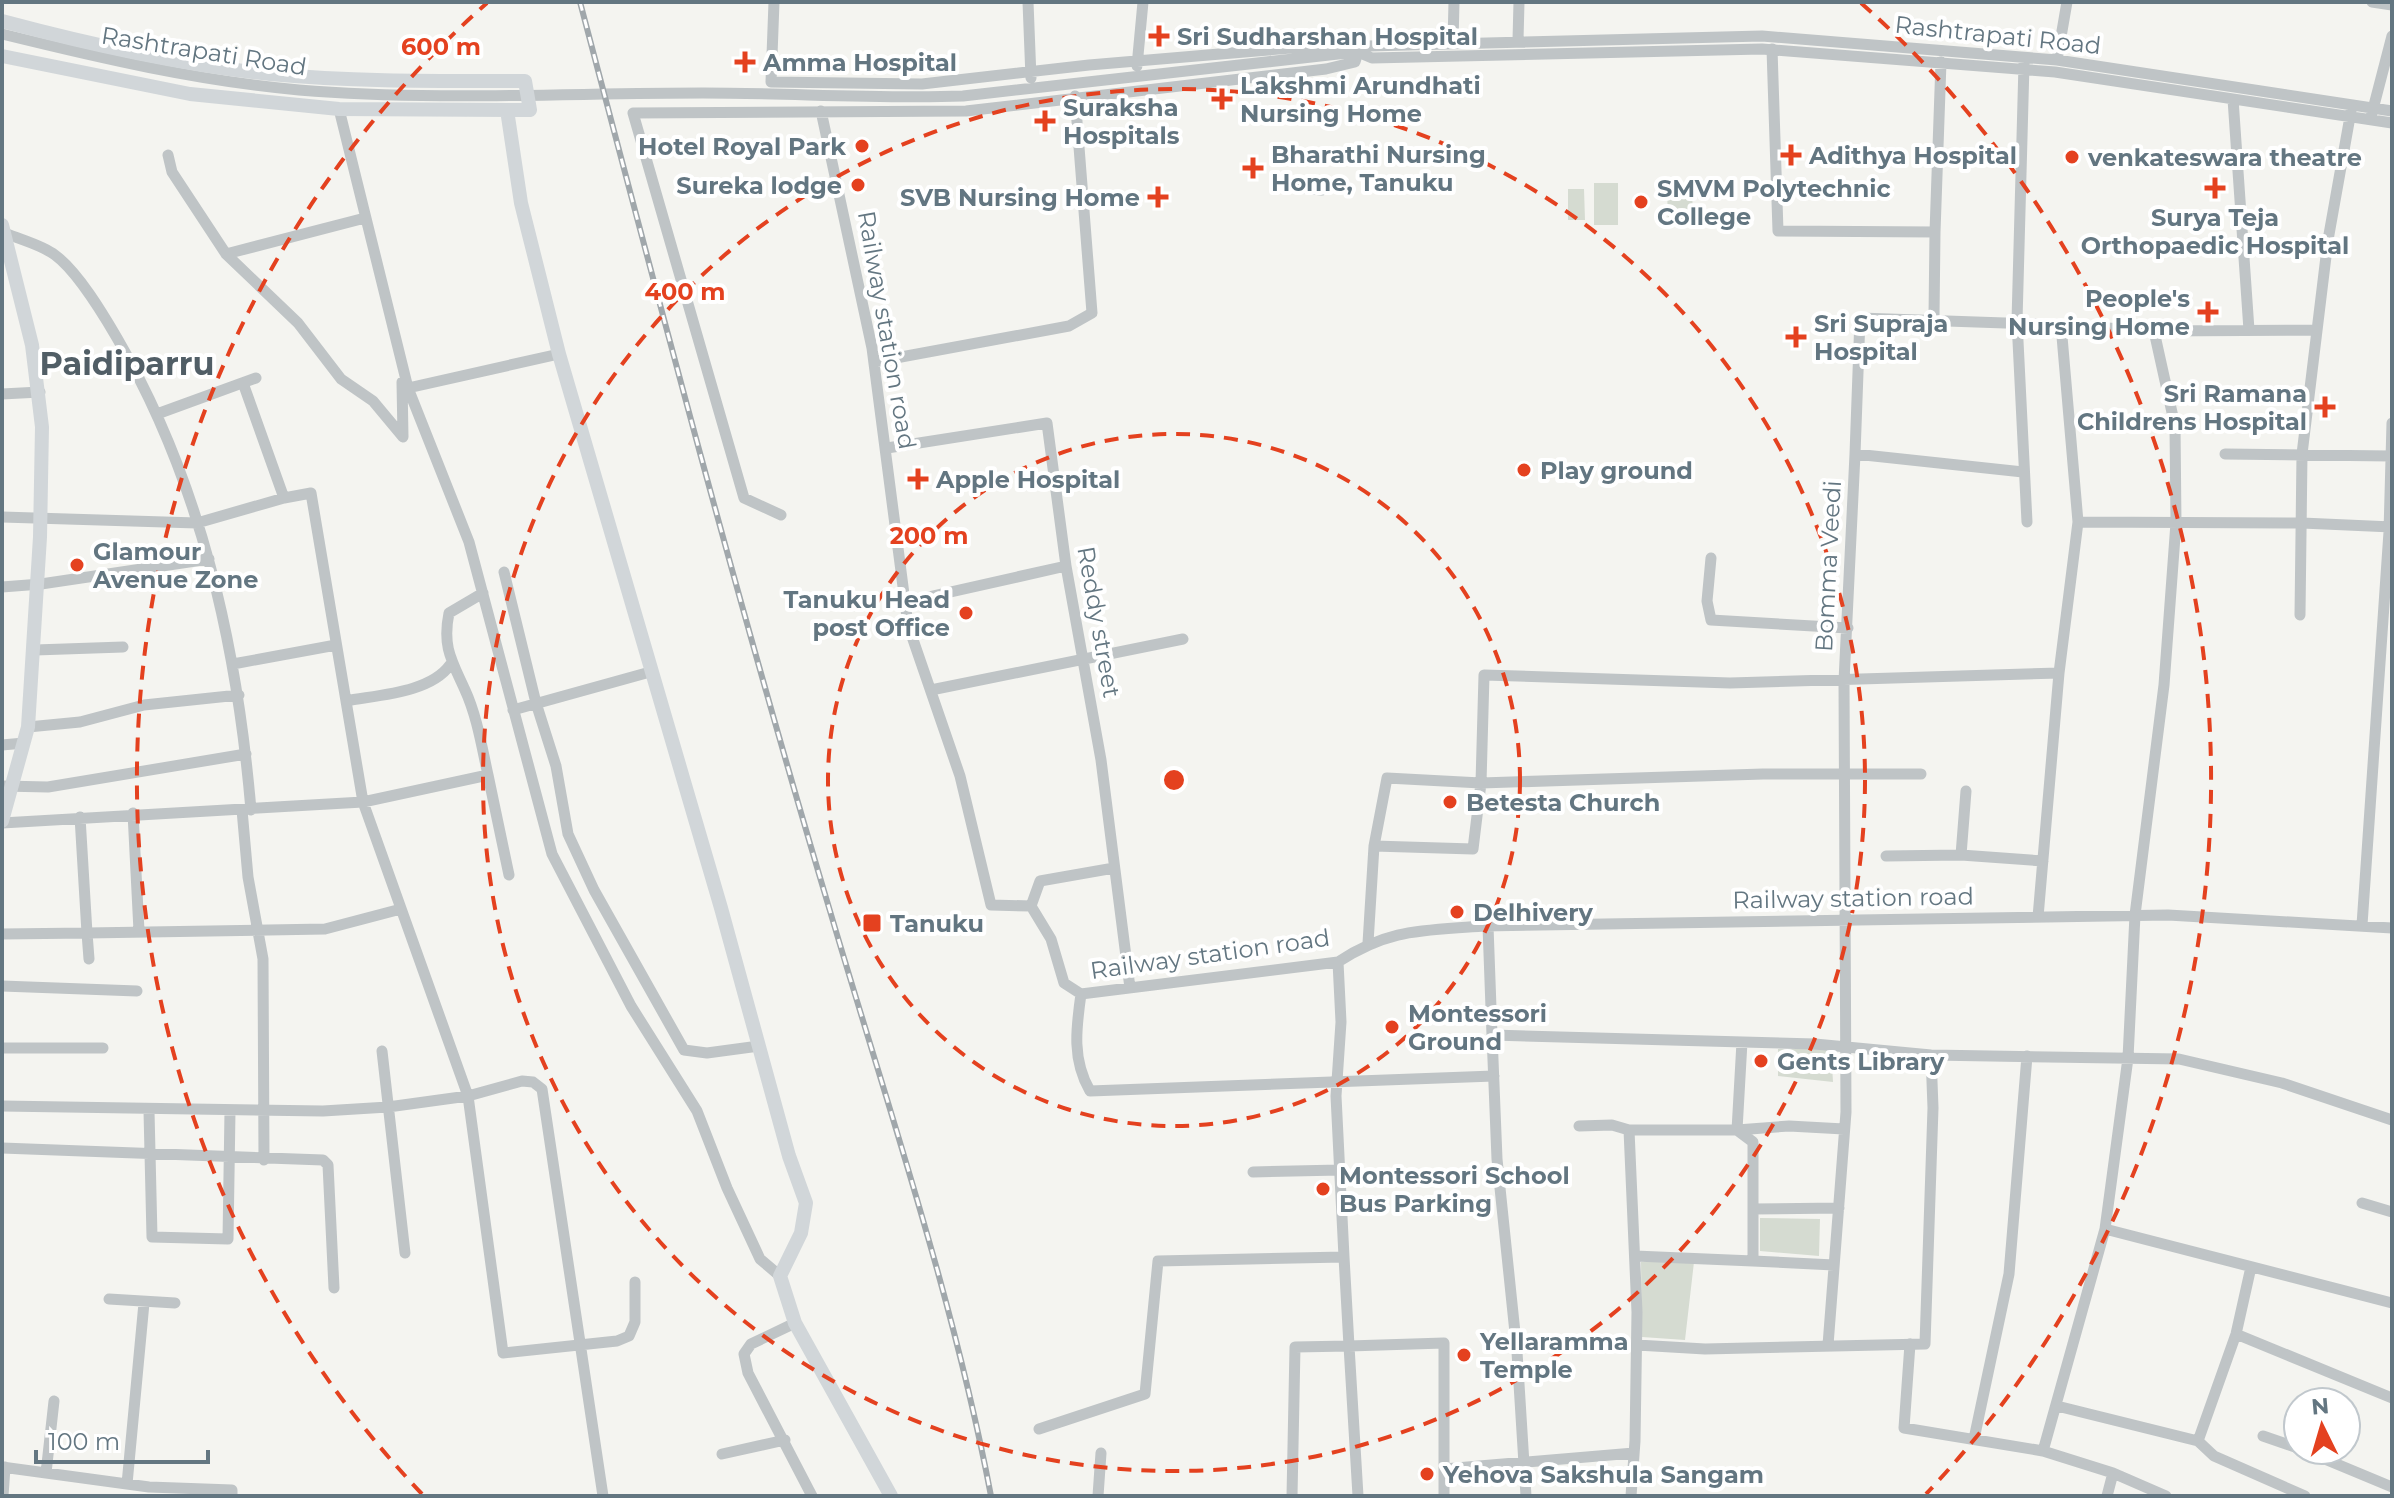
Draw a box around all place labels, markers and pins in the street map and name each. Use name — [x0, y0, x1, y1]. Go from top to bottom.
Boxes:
place label: Sri Sudharshan Hospital — [1177, 22, 1478, 51]
marker: Sri Sudharshan Hospital — [1148, 25, 1170, 47]
place label: Amma Hospital — [762, 48, 957, 77]
marker: Amma Hospital — [734, 51, 756, 73]
place label: Lakshmi Arundhati Nursing Home — [1240, 71, 1481, 128]
marker: Lakshmi Arundhati Nursing Home — [1211, 88, 1233, 110]
place label: Suraksha Hospitals — [1063, 93, 1180, 150]
marker: Suraksha Hospitals — [1034, 110, 1056, 132]
place label: Hotel Royal Park — [638, 132, 846, 161]
marker: Hotel Royal Park — [853, 137, 871, 155]
place label: Bharathi Nursing Home, Tanuku — [1271, 140, 1486, 197]
place label: Adithya Hospital — [1808, 141, 2017, 170]
place label: venkateswara theatre — [2087, 143, 2362, 172]
marker: Adithya Hospital — [1780, 144, 1802, 166]
marker: venkateswara theatre — [2063, 148, 2081, 166]
marker: Bharathi Nursing Home, Tanuku — [1242, 157, 1264, 179]
place label: Sureka lodge — [676, 171, 842, 200]
place label: SMVM Polytechnic College — [1657, 174, 1891, 231]
marker: Sureka lodge — [849, 176, 867, 194]
marker: Surya Teja Orthopaedic Hospital — [2204, 177, 2226, 199]
place label: SVB Nursing Home — [900, 183, 1140, 212]
marker: SVB Nursing Home — [1147, 186, 1169, 208]
marker: SMVM Polytechnic College — [1632, 193, 1650, 211]
place label: Surya Teja Orthopaedic Hospital — [2081, 203, 2349, 260]
place label: People's Nursing Home — [2008, 284, 2190, 341]
marker: People's Nursing Home — [2197, 301, 2219, 323]
place label: Sri Supraja Hospital — [1814, 309, 1948, 366]
marker: Sri Supraja Hospital — [1785, 326, 1807, 348]
place label: Sri Ramana Childrens Hospital — [2077, 379, 2307, 436]
marker: Sri Ramana Childrens Hospital — [2314, 396, 2336, 418]
place label: Play ground — [1540, 456, 1693, 485]
marker: Play ground — [1515, 461, 1533, 479]
place label: Apple Hospital — [935, 465, 1120, 494]
marker: Apple Hospital — [907, 468, 929, 490]
place label: Glamour Avenue Zone — [92, 537, 258, 594]
marker: Glamour Avenue Zone — [68, 556, 86, 574]
place label: Tanuku Head post Office — [784, 585, 950, 642]
marker: Tanuku Head post Office — [957, 604, 975, 622]
centre of rings — [1160, 766, 1188, 794]
place label: Betesta Church — [1466, 788, 1660, 817]
marker: Betesta Church — [1441, 793, 1459, 811]
place label: Delhivery — [1473, 898, 1593, 927]
marker: Delhivery — [1448, 903, 1466, 921]
place label: Tanuku — [890, 909, 984, 938]
marker: Tanuku — [861, 912, 883, 934]
place label: Montessori Ground — [1408, 999, 1547, 1056]
marker: Montessori Ground — [1383, 1018, 1401, 1036]
place label: Gents Library — [1777, 1047, 1945, 1076]
marker: Gents Library — [1752, 1052, 1770, 1070]
place label: Montessori School Bus Parking — [1339, 1161, 1570, 1218]
marker: Montessori School Bus Parking — [1314, 1180, 1332, 1198]
place label: Yellaramma Temple — [1479, 1327, 1629, 1384]
marker: Yellaramma Temple — [1455, 1346, 1473, 1364]
place label: Yehova Sakshula Sangam — [1442, 1460, 1764, 1489]
marker: Yehova Sakshula Sangam — [1418, 1465, 1436, 1483]

